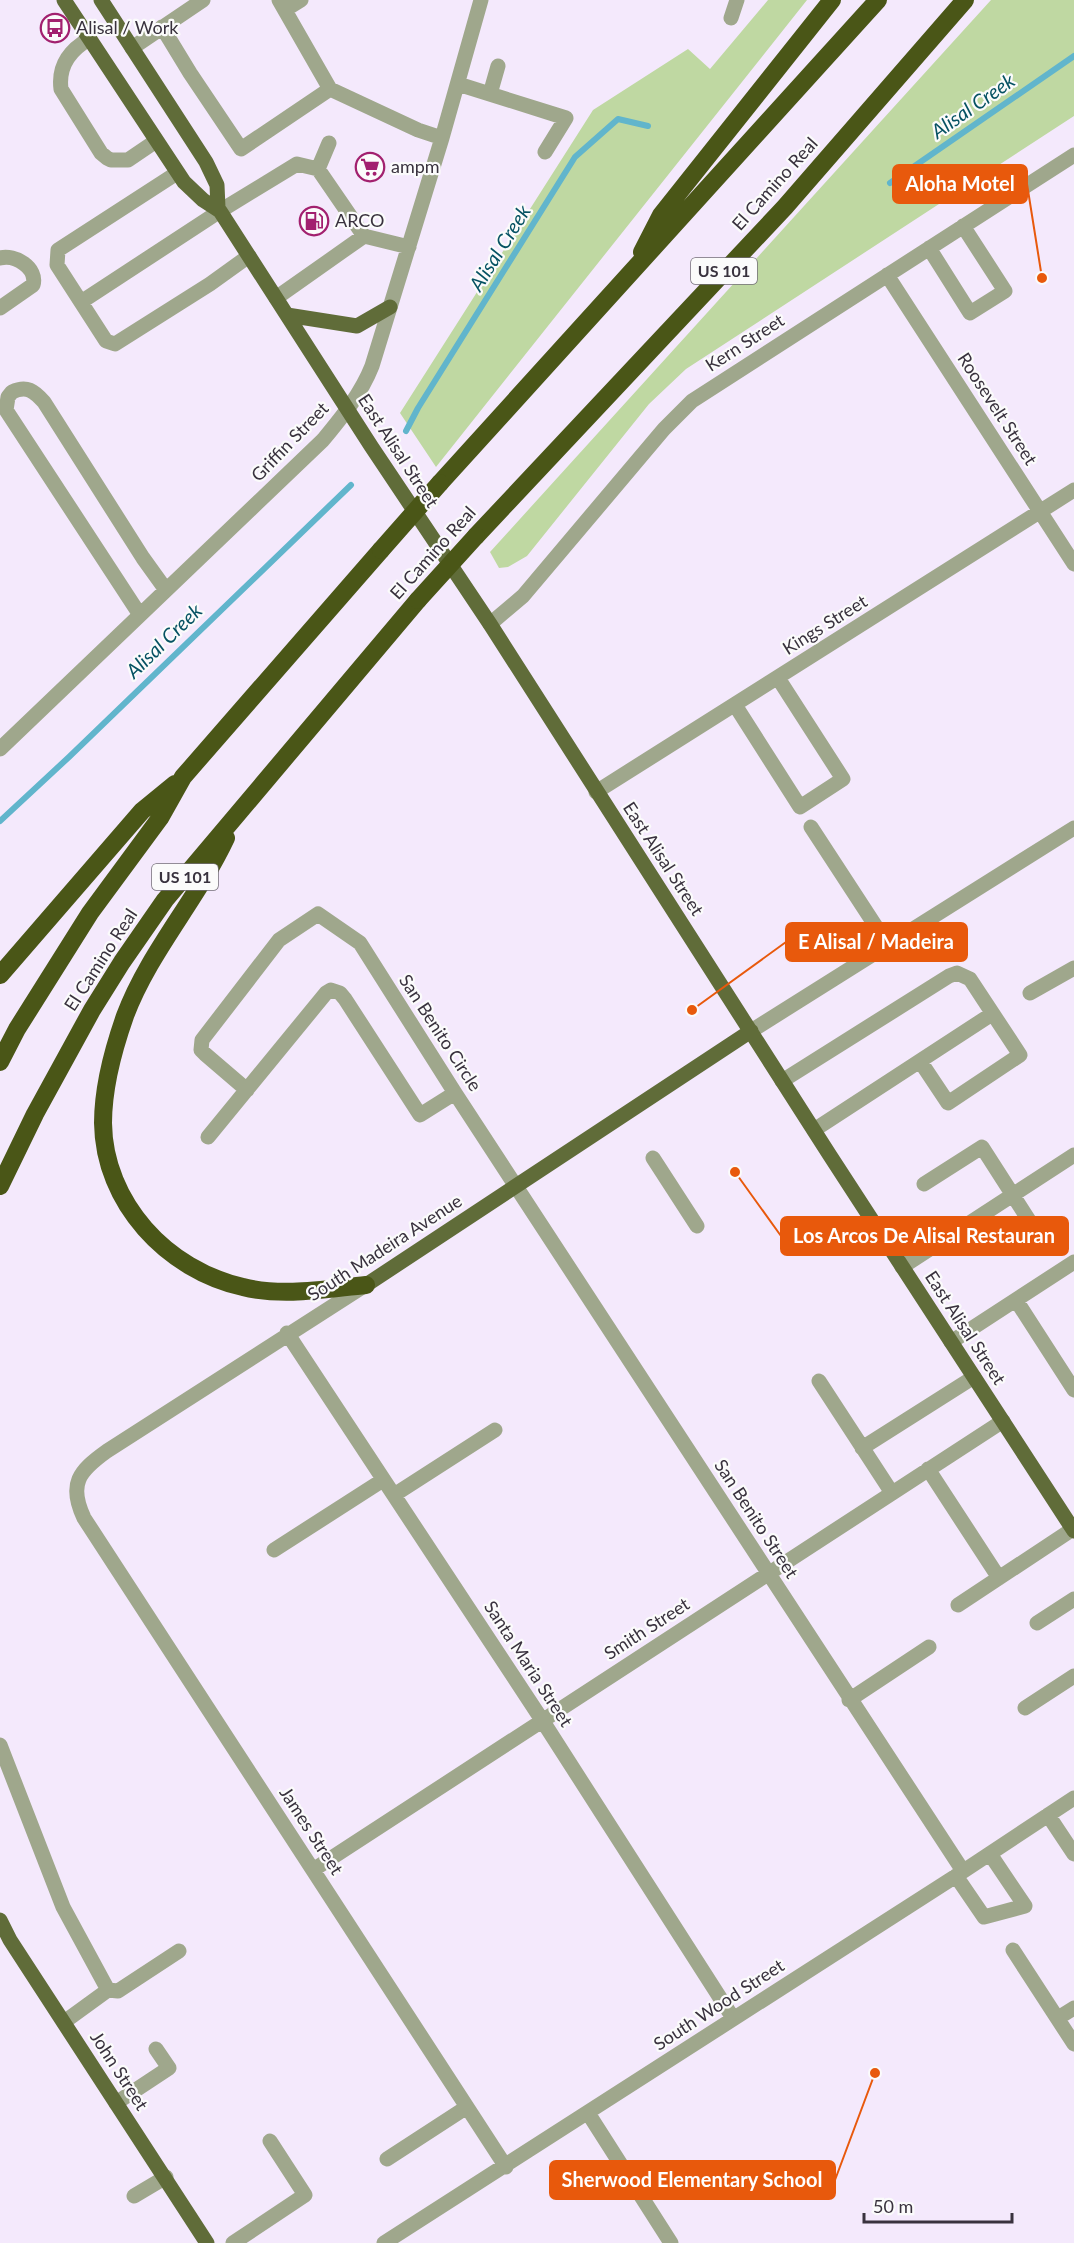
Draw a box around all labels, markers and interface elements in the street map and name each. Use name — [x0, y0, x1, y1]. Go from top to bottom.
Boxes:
bus stop icon: Alisal / Work — [39, 12, 71, 44]
place label: Alisal / Work — [76, 16, 179, 38]
water label: Alisal Creek — [925, 67, 1019, 143]
street label: El Camino Real — [727, 132, 822, 234]
supermarket icon: ampm — [354, 151, 386, 183]
place label: ampm — [391, 155, 440, 177]
callout: Aloha Motel — [893, 165, 1027, 203]
text: Aloha Motel — [904, 171, 1015, 195]
water label: Alisal Creek — [463, 200, 535, 296]
fuel station icon: ARCO — [298, 205, 330, 237]
place label: ARCO — [335, 209, 385, 231]
road number: US 101 — [691, 258, 757, 284]
street label: Kern Street — [701, 308, 788, 376]
street label: Roosevelt Street — [953, 348, 1043, 469]
street label: East Alisal Street — [354, 389, 444, 512]
street label: Griffin Street — [246, 397, 333, 486]
street label: El Camino Real — [385, 501, 480, 603]
street label: Kings Street — [778, 589, 871, 659]
water label: Alisal Creek — [120, 598, 207, 683]
street label: East Alisal Street — [619, 797, 709, 920]
road number: US 101 — [152, 864, 218, 890]
street label: El Camino Real — [59, 904, 141, 1015]
callout: E Alisal / Madeira — [786, 923, 967, 961]
text: E Alisal / Madeira — [798, 929, 954, 953]
street label: San Benito Circle — [395, 970, 487, 1095]
street label: South Madeira Avenue — [303, 1189, 466, 1305]
callout: Los Arcos De Alisal Restauran — [781, 1217, 1068, 1255]
text: Los Arcos De Alisal Restauran — [793, 1223, 1055, 1247]
street label: East Alisal Street — [921, 1266, 1011, 1389]
street label: San Benito Street — [710, 1455, 804, 1582]
street label: Smith Street — [600, 1592, 694, 1664]
street label: Santa Maria Street — [480, 1596, 578, 1731]
street label: James Street — [275, 1782, 349, 1879]
street label: South Wood Street — [649, 1954, 788, 2054]
street label: John Street — [86, 2027, 154, 2114]
callout: Sherwood Elementary School — [550, 2161, 835, 2199]
text: Sherwood Elementary School — [562, 2167, 822, 2191]
scale bar — [864, 2186, 1012, 2224]
text: 50 m — [873, 2195, 913, 2217]

